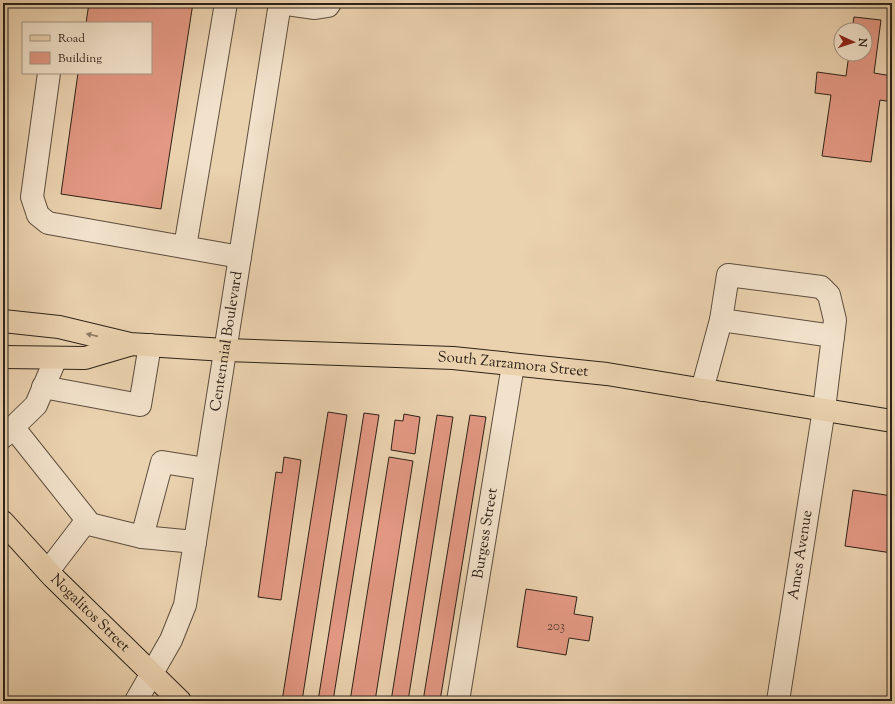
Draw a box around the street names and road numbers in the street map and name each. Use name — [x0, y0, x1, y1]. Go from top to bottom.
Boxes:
street label: Centennial Boulevard — [205, 269, 248, 413]
street label: South Zarzamora Street — [437, 347, 589, 383]
street label: Burgess Street — [468, 486, 503, 580]
street label: Ames Avenue — [784, 509, 818, 601]
street label: Nogalitos Street — [45, 569, 134, 657]

